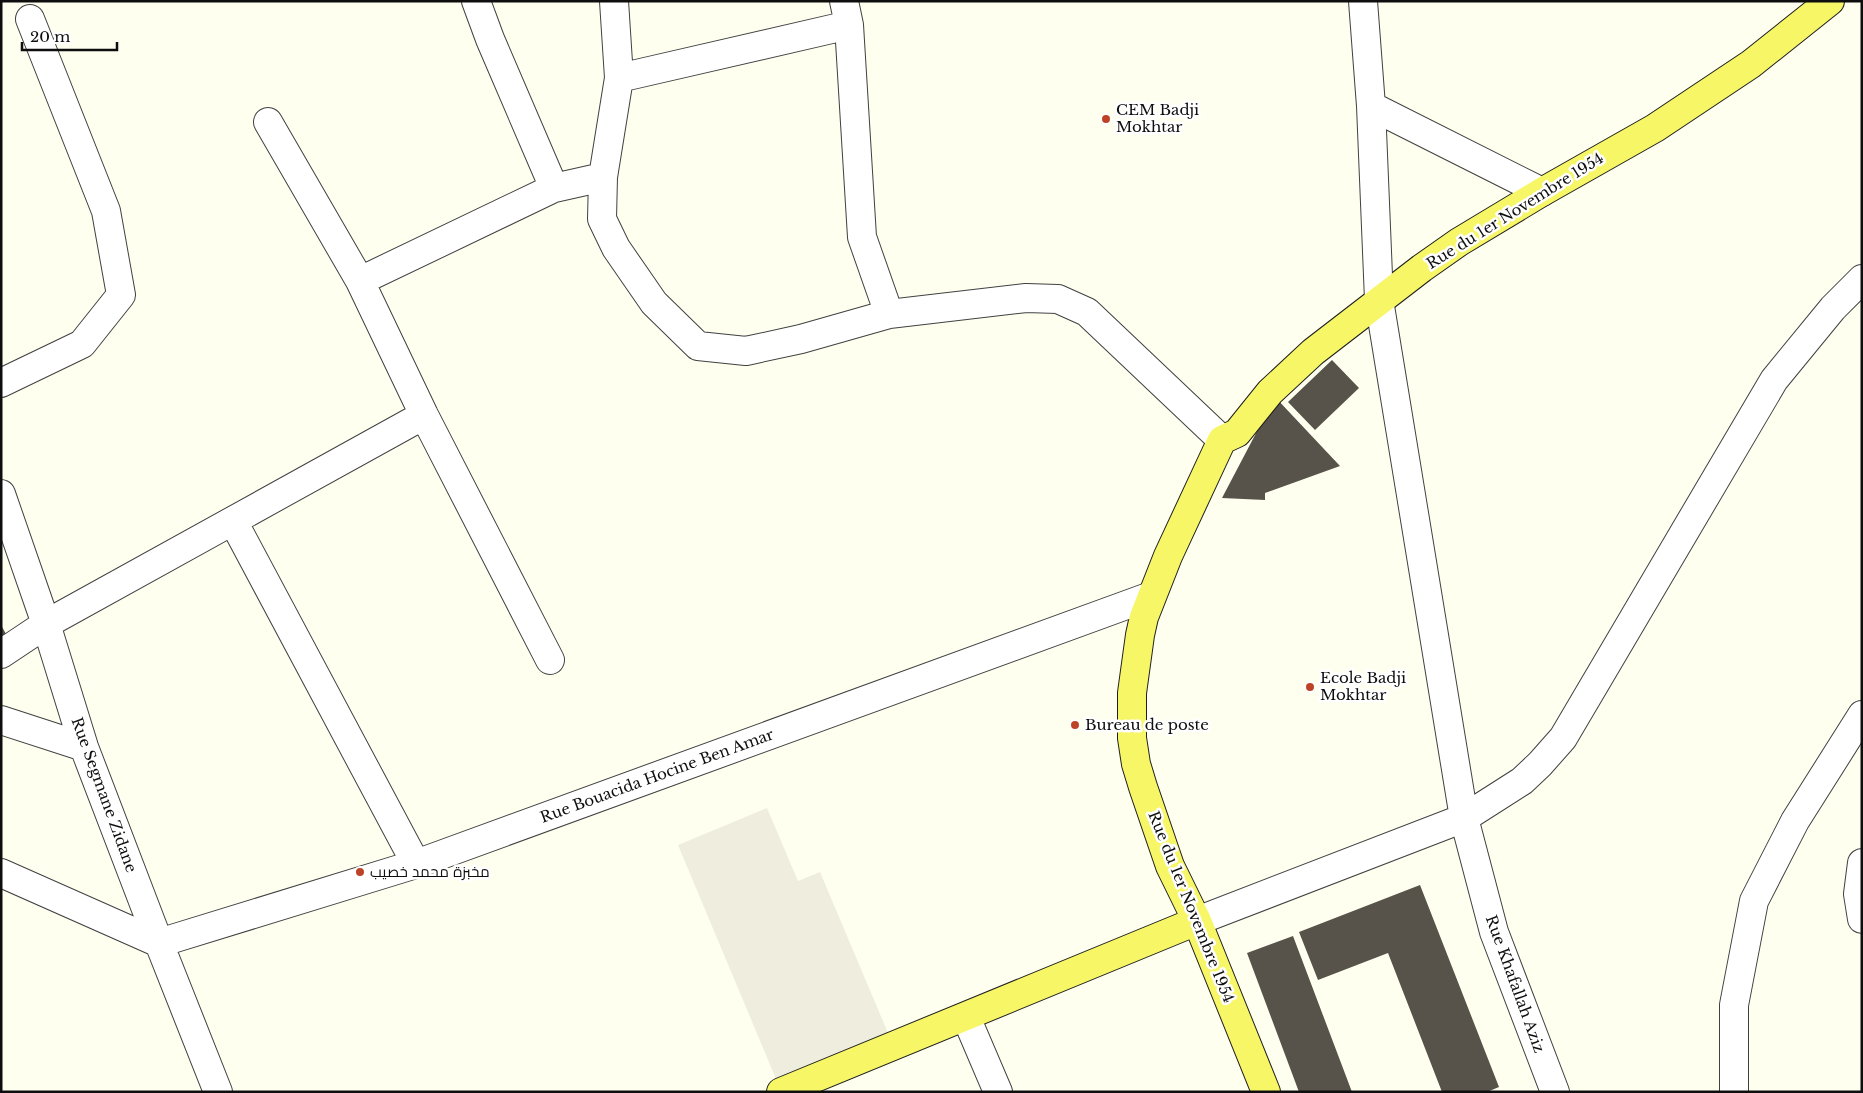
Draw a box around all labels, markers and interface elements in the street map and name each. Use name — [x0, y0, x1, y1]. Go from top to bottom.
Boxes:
scale bar — [22, 20, 118, 52]
text: 20 m — [30, 27, 70, 46]
place label: CEM Badji Mokhtar — [1116, 100, 1199, 136]
marker: CEM Badji Mokhtar — [1100, 113, 1112, 125]
street label: Rue du 1er Novembre 1954 — [1423, 148, 1607, 273]
place label: Ecole Badji Mokhtar — [1320, 668, 1406, 704]
marker: Ecole Badji Mokhtar — [1304, 681, 1316, 693]
street label: Rue Segmane Zidane — [68, 715, 141, 875]
place label: Bureau de poste — [1085, 715, 1209, 734]
marker: Bureau de poste — [1069, 719, 1081, 731]
street label: Rue Bouacida Hocine Ben Amar — [537, 724, 777, 827]
street label: Rue du 1er Novembre 1954 — [1144, 808, 1239, 1005]
place label: مخبزة محمد خصيب — [370, 862, 490, 881]
marker: مخبزة محمد خصيب — [354, 866, 366, 878]
street label: Rue Khafallah Aziz — [1482, 912, 1549, 1055]

